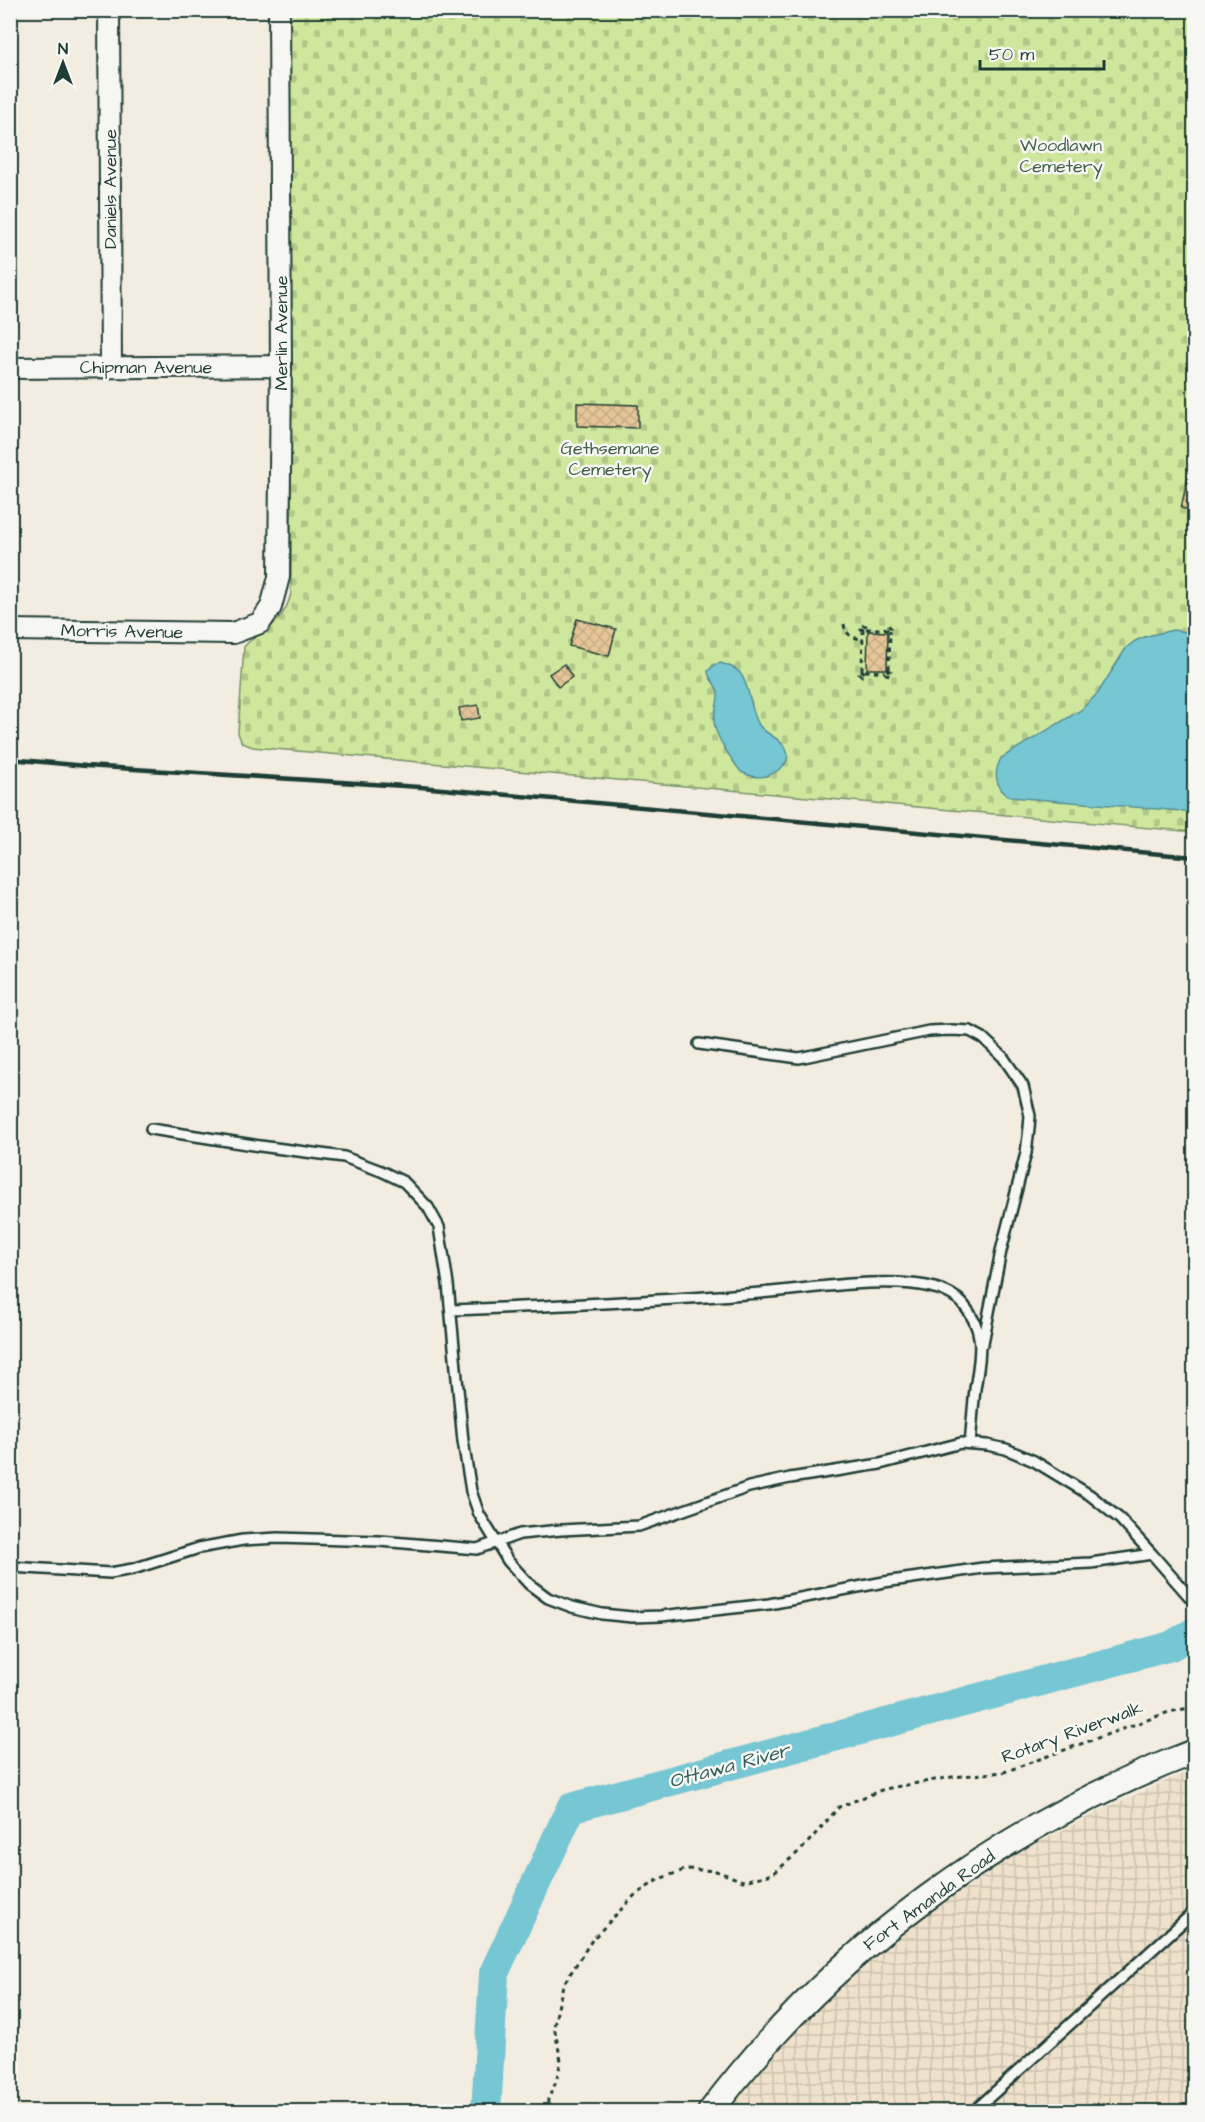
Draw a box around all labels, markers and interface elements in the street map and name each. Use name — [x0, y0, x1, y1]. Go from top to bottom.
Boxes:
north arrow — [33, 33, 93, 93]
scale bar — [980, 33, 1104, 71]
text: N — [58, 38, 68, 60]
text: 50 m — [989, 42, 1034, 67]
street label: Daniels Avenue — [98, 129, 123, 249]
park label: Woodlawn Cemetery — [1019, 133, 1103, 180]
street label: Merlin Avenue — [269, 275, 294, 390]
street label: Chipman Avenue — [80, 355, 212, 380]
park label: Gethsemane Cemetery — [560, 436, 660, 483]
street label: Morris Avenue — [61, 618, 184, 645]
street label: Rotary Riverwalk — [998, 1695, 1147, 1771]
water label: Ottawa River — [666, 1736, 794, 1795]
street label: Fort Amanda Road — [858, 1844, 1000, 1957]

